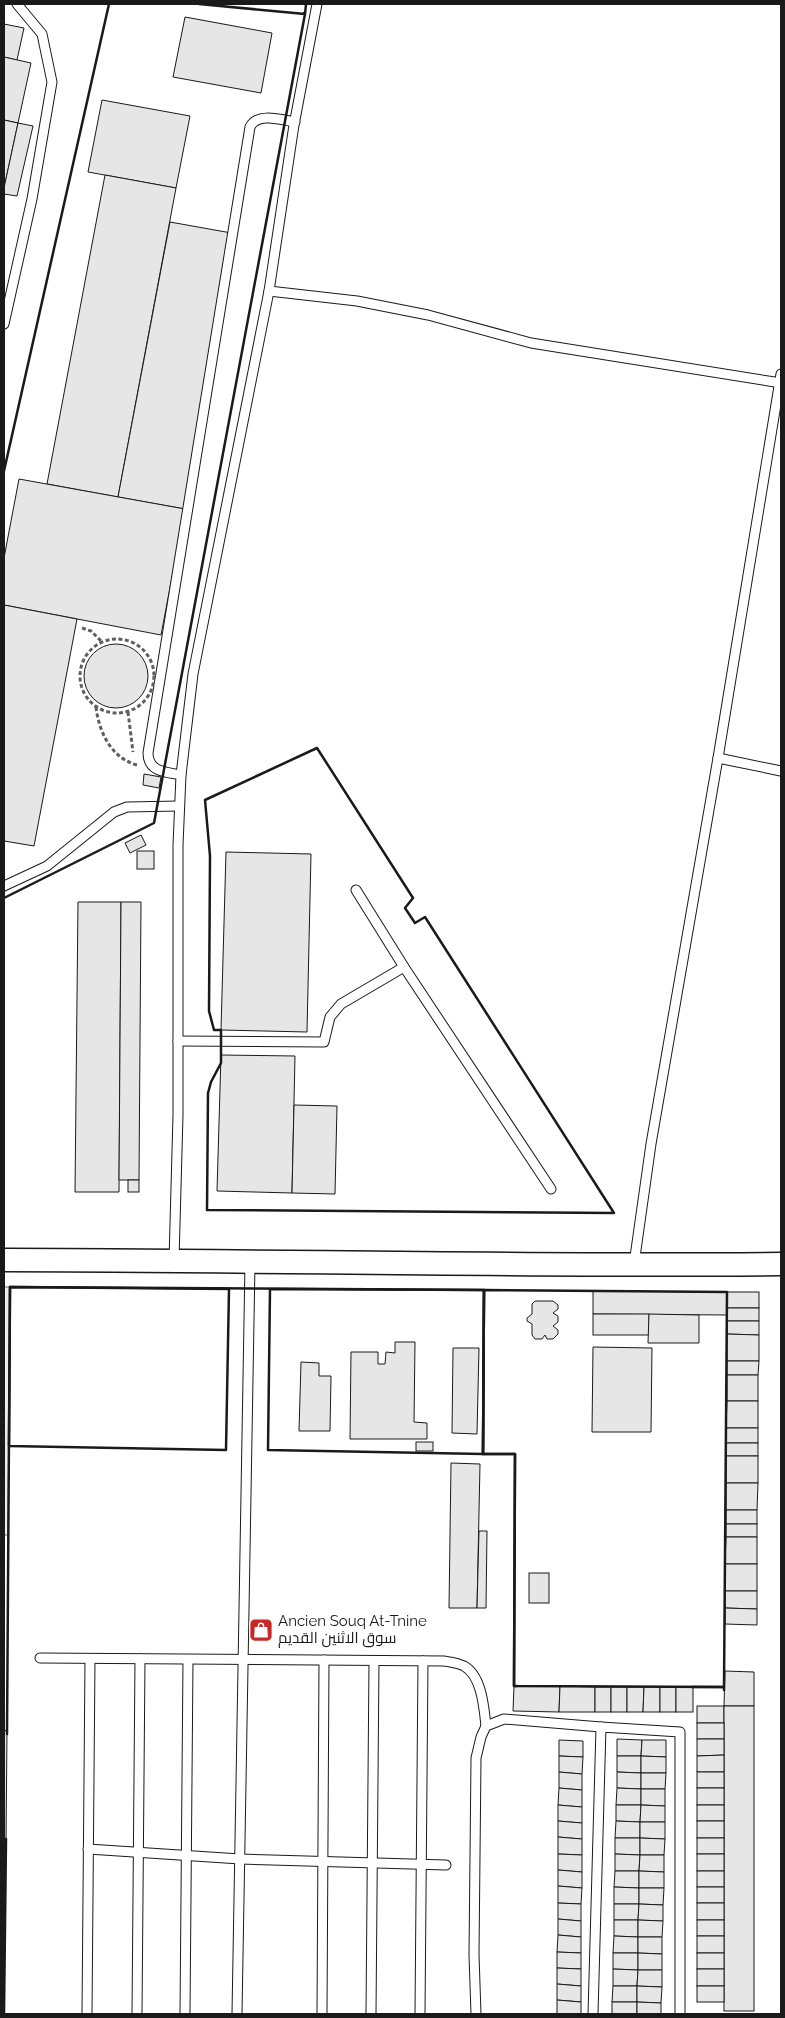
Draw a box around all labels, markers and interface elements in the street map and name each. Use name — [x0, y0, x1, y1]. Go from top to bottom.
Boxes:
place label: Ancien Souq At-Tnine سوق الاثنين القديم — [278, 1612, 427, 1648]
shop icon: Ancien Souq At-Tnine سوق الاثنين القديم — [248, 1617, 274, 1643]

